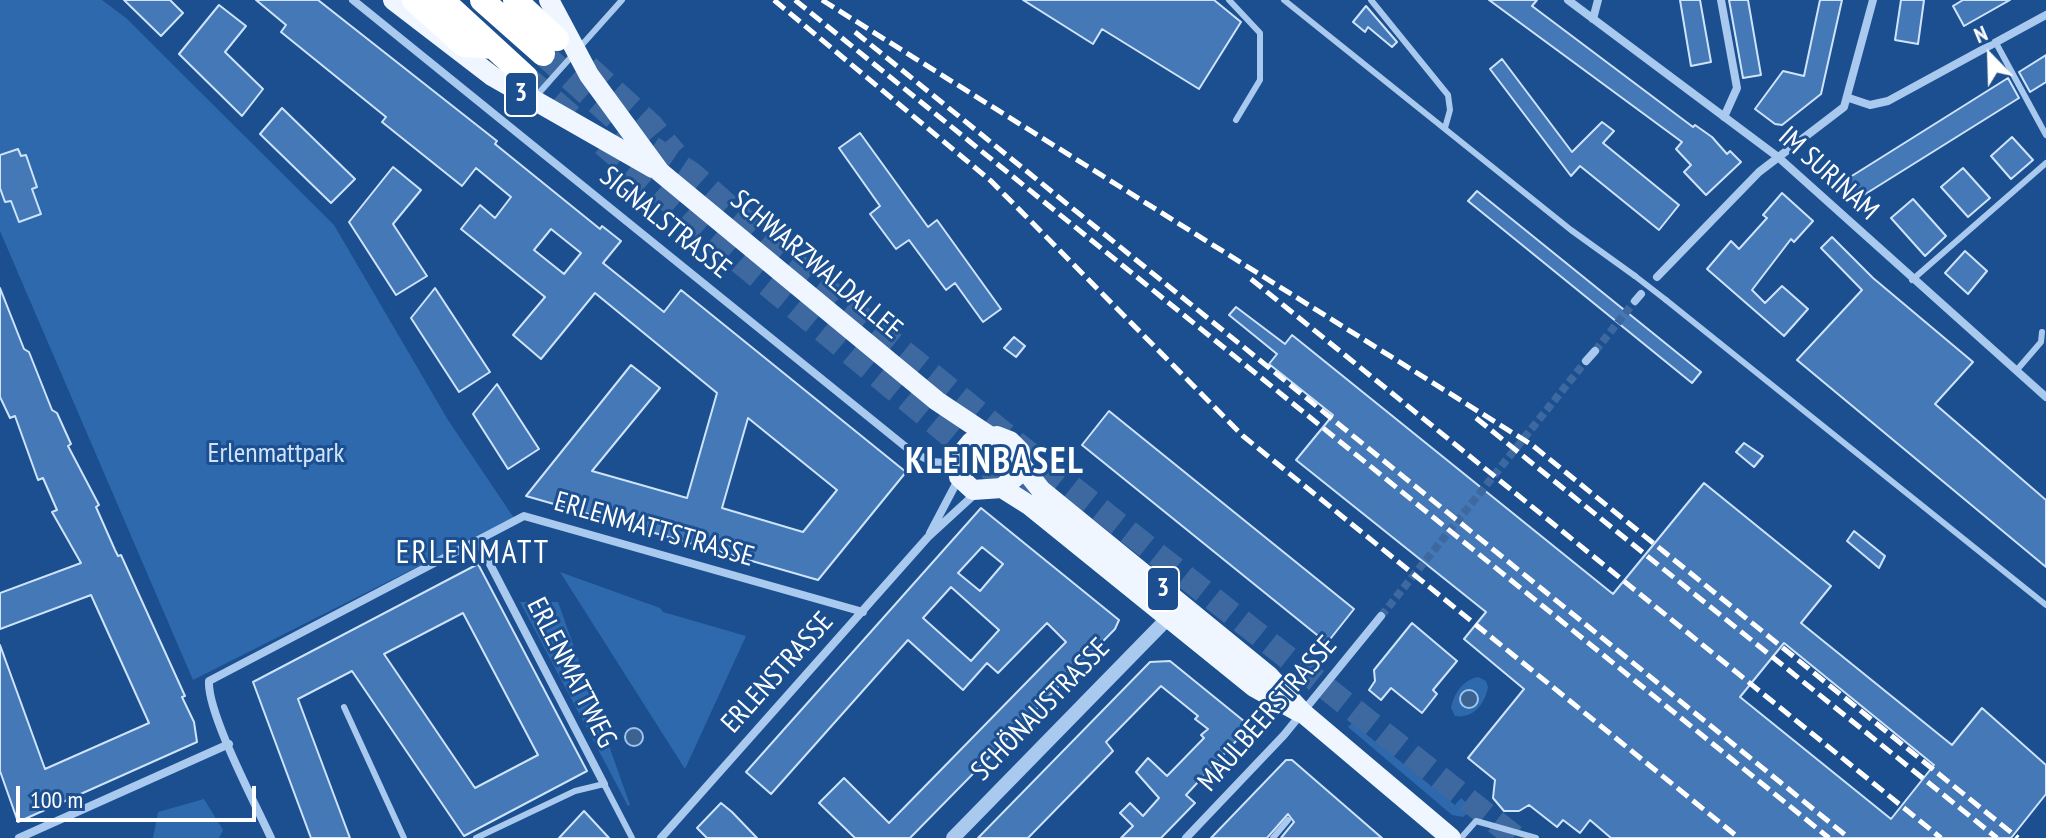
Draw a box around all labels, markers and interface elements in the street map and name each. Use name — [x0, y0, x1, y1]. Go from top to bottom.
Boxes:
north arrow — [1950, 16, 2030, 96]
text: N — [1970, 19, 1992, 49]
road number: 3 — [505, 72, 537, 116]
street label: IM SURINAM — [1771, 120, 1885, 228]
street label: SIGNALSTRASSE — [593, 160, 737, 286]
street label: SCHWARZWALDALLEE — [723, 183, 909, 347]
park label: Erlenmattpark — [208, 437, 344, 471]
district label: KLEINBASEL — [905, 441, 1085, 485]
street label: ERLENMATTSTRASSE — [550, 485, 758, 575]
district label: ERLENMATT — [396, 535, 550, 573]
road number: 3 — [1147, 567, 1179, 611]
street label: ERLENMATTWEG — [519, 592, 623, 754]
street label: ERLENSTRASSE — [715, 606, 841, 740]
street label: MAULBEERSTRASSE — [1192, 630, 1344, 798]
street label: SCHÖNAUSTRASSE — [965, 632, 1117, 788]
scale bar — [20, 770, 260, 820]
text: 100 m — [30, 784, 83, 815]

